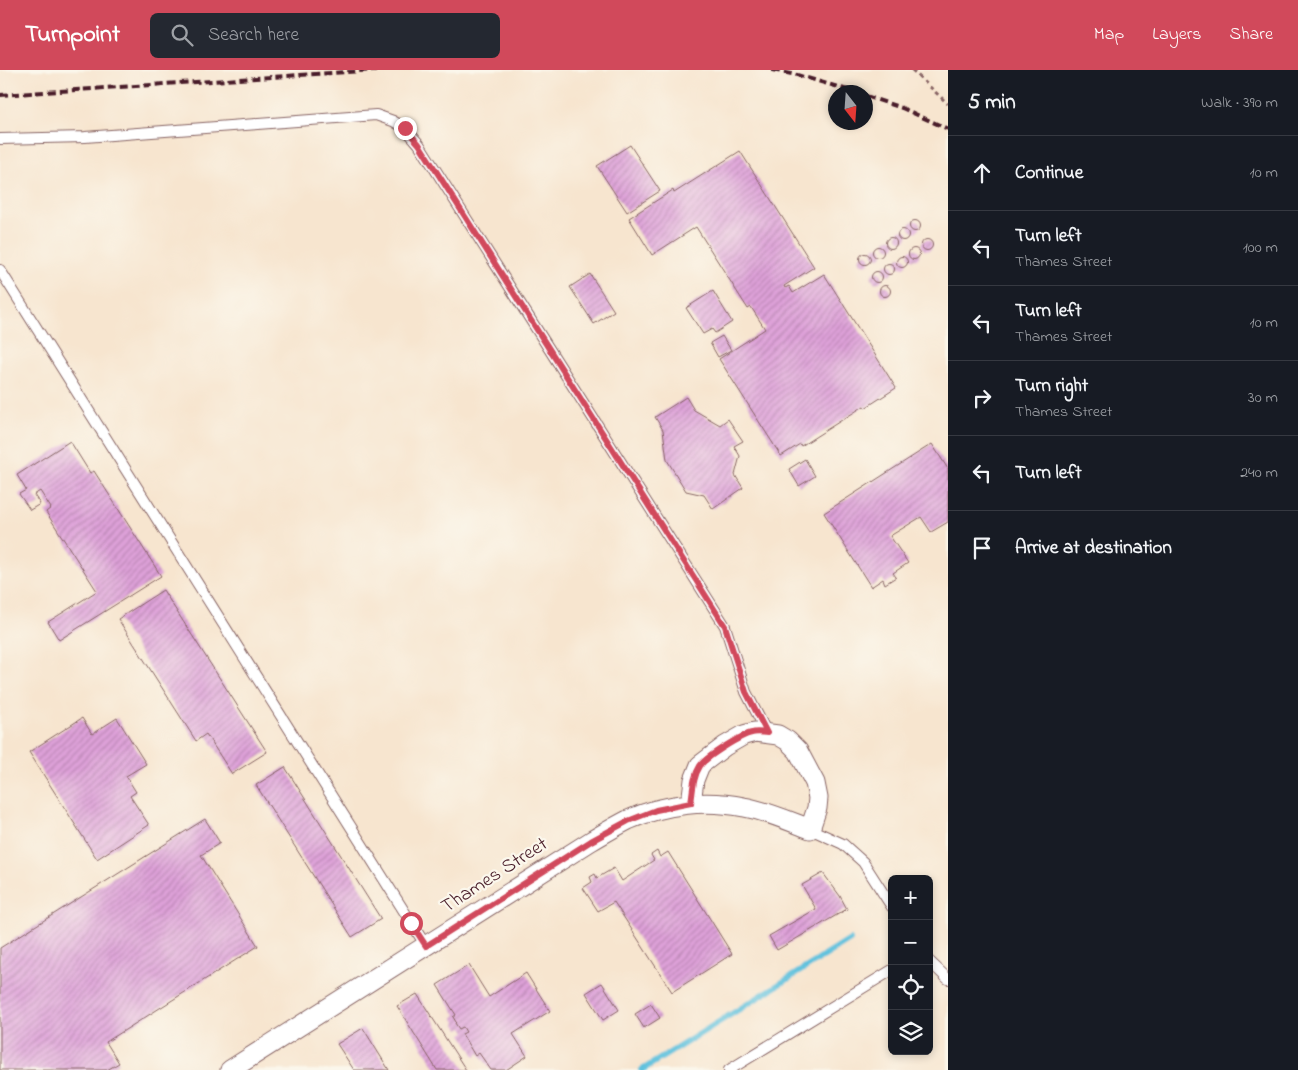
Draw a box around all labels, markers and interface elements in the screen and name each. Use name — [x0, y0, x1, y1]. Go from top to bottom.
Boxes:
search box — [150, 13, 500, 58]
text: Turnpoint — [25, 18, 120, 53]
icon: search — [168, 21, 196, 49]
text: Search here — [208, 22, 299, 49]
text: Map — [1094, 22, 1124, 48]
text: Layers — [1152, 22, 1202, 48]
text: Share — [1230, 22, 1273, 48]
north arrow — [828, 85, 873, 130]
text: 5 min — [968, 88, 1016, 118]
text: Walk · 390 m — [1201, 91, 1278, 115]
route end — [394, 117, 417, 140]
icon: ahead — [968, 159, 996, 187]
text: Continue — [1015, 160, 1083, 187]
text: 10 m — [1250, 161, 1278, 185]
text: Turn left — [1015, 223, 1082, 250]
icon: left — [968, 234, 996, 262]
text: 100 m — [1243, 236, 1278, 260]
text: Thames Street — [1015, 250, 1112, 274]
text: Turn left — [1015, 298, 1082, 325]
icon: left — [968, 309, 996, 337]
text: 10 m — [1250, 311, 1278, 335]
text: Thames Street — [1015, 325, 1112, 349]
text: Turn right — [1015, 373, 1088, 400]
icon: right — [968, 384, 996, 412]
text: 30 m — [1248, 386, 1278, 410]
text: Thames Street — [1015, 400, 1112, 424]
icon: left — [968, 459, 996, 487]
text: Turn left — [1015, 460, 1082, 487]
text: 240 m — [1240, 461, 1278, 485]
icon: arrive — [968, 534, 996, 562]
text: Arrive at destination — [1015, 535, 1172, 562]
street label: Thames Street — [436, 831, 554, 921]
map controls — [888, 875, 933, 1055]
button: + — [888, 875, 933, 920]
route start — [400, 912, 423, 935]
button: − — [888, 920, 933, 965]
button: locate — [888, 965, 933, 1010]
button: layers — [888, 1010, 933, 1055]

